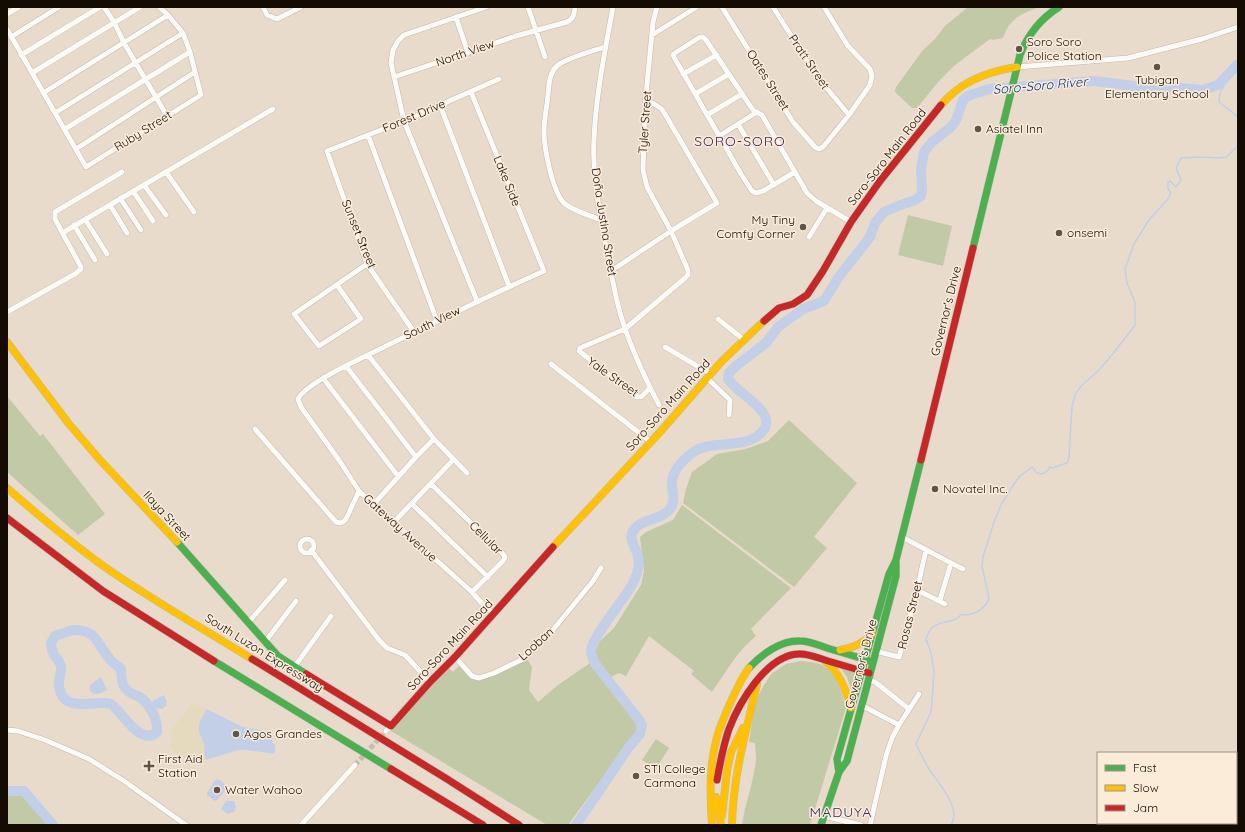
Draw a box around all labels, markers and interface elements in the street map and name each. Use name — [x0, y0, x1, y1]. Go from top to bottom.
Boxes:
street label: Pratt Street — [786, 31, 833, 92]
place label: Soro Soro Police Station — [1027, 34, 1102, 63]
street label: North View — [433, 35, 496, 70]
marker: Soro Soro Police Station — [1014, 44, 1024, 54]
street label: Oates Street — [744, 47, 793, 113]
marker: Tubigan Elementary School — [1152, 62, 1162, 72]
place label: Tubigan Elementary School — [1105, 72, 1209, 101]
water label: Soro-Soro River — [992, 73, 1090, 97]
street label: Tyler Street — [635, 90, 654, 154]
street label: Forest Drive — [380, 95, 448, 136]
street label: Soro-Soro Main Road — [844, 105, 929, 208]
street label: Ruby Street — [111, 107, 174, 154]
place label: Asiatel Inn — [986, 121, 1043, 136]
marker: Asiatel Inn — [973, 124, 983, 134]
district label: SORO-SORO — [694, 132, 786, 150]
street label: Lake Side — [491, 153, 524, 209]
street label: Doña Justina Street — [589, 167, 620, 277]
street label: Sunset Street — [339, 197, 380, 270]
place label: My Tiny Comfy Corner — [717, 212, 795, 241]
marker: My Tiny Comfy Corner — [798, 222, 808, 232]
place label: onsemi — [1067, 225, 1107, 240]
marker: onsemi — [1054, 228, 1064, 238]
street label: Governor's Drive — [927, 264, 964, 357]
street label: South View — [401, 302, 463, 343]
street label: Yale Street — [585, 353, 642, 400]
street label: Soro-Soro Main Road — [622, 355, 713, 454]
place label: Novatel Inc. — [943, 481, 1008, 496]
marker: Novatel Inc. — [930, 484, 940, 494]
street label: Ilaya Street — [140, 487, 194, 544]
street label: Gateway Avenue — [360, 491, 440, 565]
street label: Cellular — [466, 518, 507, 558]
street label: Rosas Street — [894, 579, 925, 651]
street label: Soro-Soro Main Road — [404, 596, 496, 693]
street label: South Luzon Expressway — [202, 610, 326, 695]
street label: Governor's Drive — [841, 617, 880, 710]
street label: Looban — [515, 624, 556, 663]
place label: Agos Grandes — [244, 726, 322, 741]
marker: Agos Grandes — [231, 729, 241, 739]
place label: First Aid Station — [158, 751, 203, 780]
legend — [1097, 752, 1237, 824]
marker: First Aid Station — [143, 760, 155, 772]
text: Fast — [1133, 760, 1157, 775]
place label: STI College Carmona — [644, 761, 706, 790]
marker: STI College Carmona — [631, 771, 641, 781]
text: Slow — [1133, 780, 1159, 795]
place label: Water Wahoo — [225, 782, 303, 797]
marker: Water Wahoo — [212, 785, 222, 795]
text: Jam — [1133, 800, 1158, 815]
district label: MADUYA — [810, 803, 872, 821]

